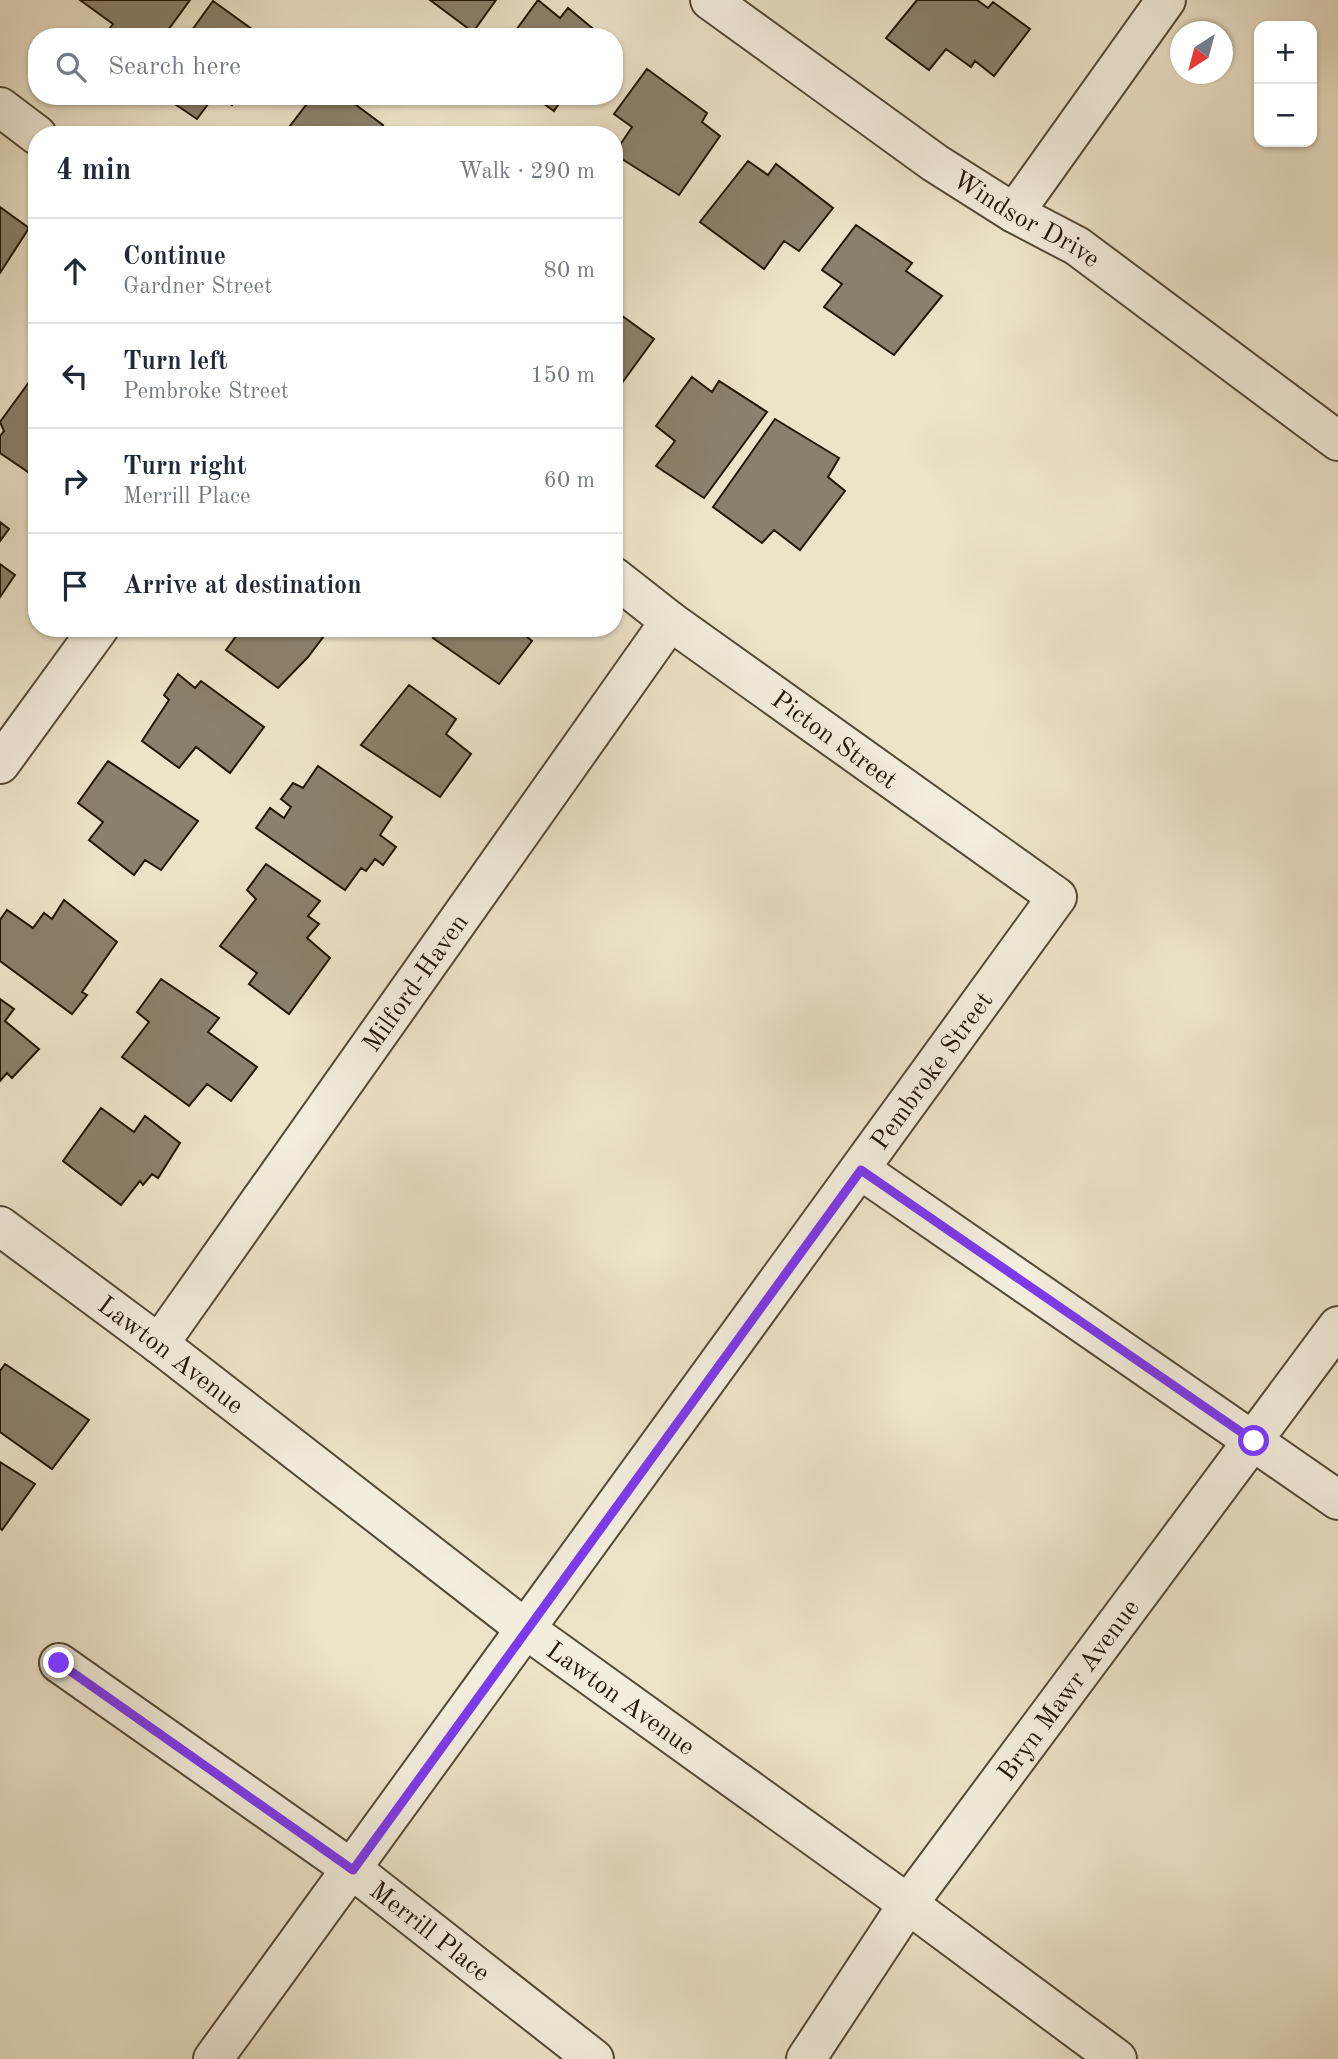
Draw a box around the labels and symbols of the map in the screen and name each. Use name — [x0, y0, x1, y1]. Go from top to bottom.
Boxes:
north arrow — [1170, 21, 1233, 84]
street label: Windsor Drive — [947, 167, 1104, 273]
street label: Picton Street — [766, 687, 901, 795]
street label: Milford-Haven — [359, 910, 474, 1057]
street label: Pembroke Street — [867, 988, 998, 1155]
street label: Lawton Avenue — [92, 1292, 248, 1420]
route start — [1238, 1425, 1269, 1456]
street label: Bryn Mawr Avenue — [994, 1595, 1145, 1786]
street label: Lawton Avenue — [541, 1637, 699, 1761]
route end — [43, 1647, 74, 1678]
street label: Merrill Place — [364, 1878, 494, 1987]

